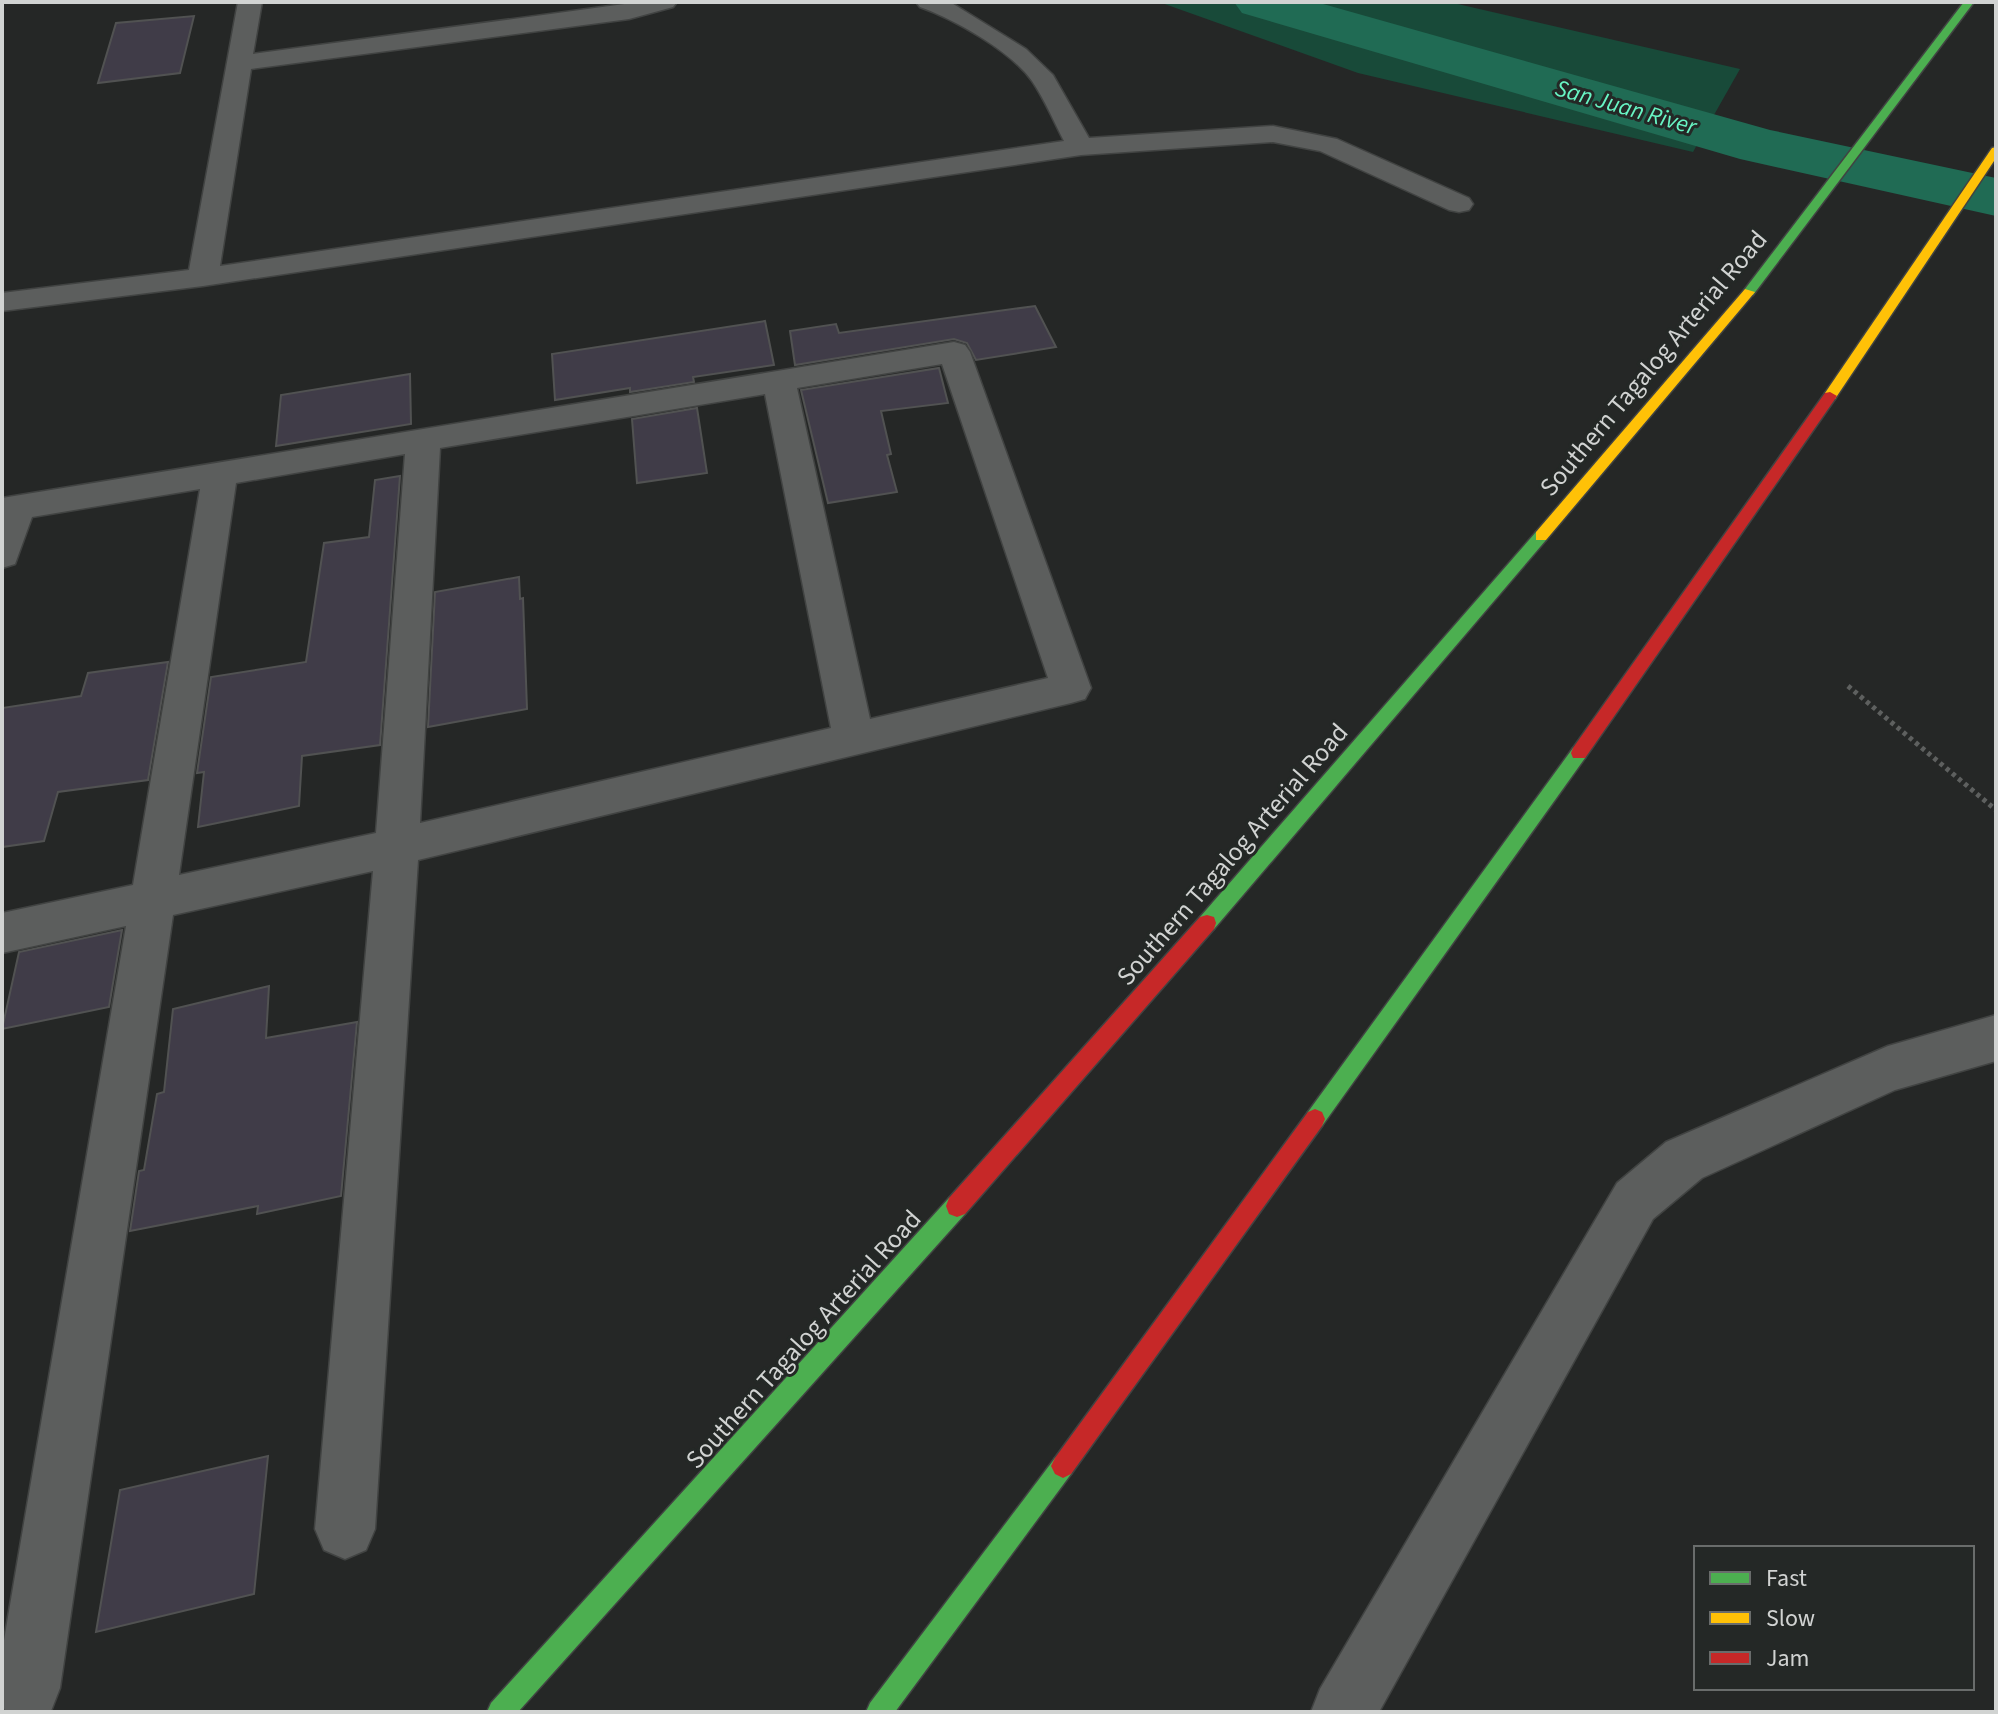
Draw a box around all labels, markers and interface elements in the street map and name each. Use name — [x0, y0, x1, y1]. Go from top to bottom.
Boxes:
water label: San Juan River — [1551, 71, 1702, 145]
street label: Southern Tagalog Arterial Road — [1531, 222, 1776, 504]
street label: Southern Tagalog Arterial Road — [1108, 715, 1357, 994]
street label: Southern Tagalog Arterial Road — [677, 1202, 930, 1477]
legend — [1694, 1546, 1974, 1690]
text: Fast — [1766, 1561, 1807, 1596]
text: Slow — [1766, 1601, 1815, 1636]
text: Jam — [1766, 1641, 1810, 1676]

